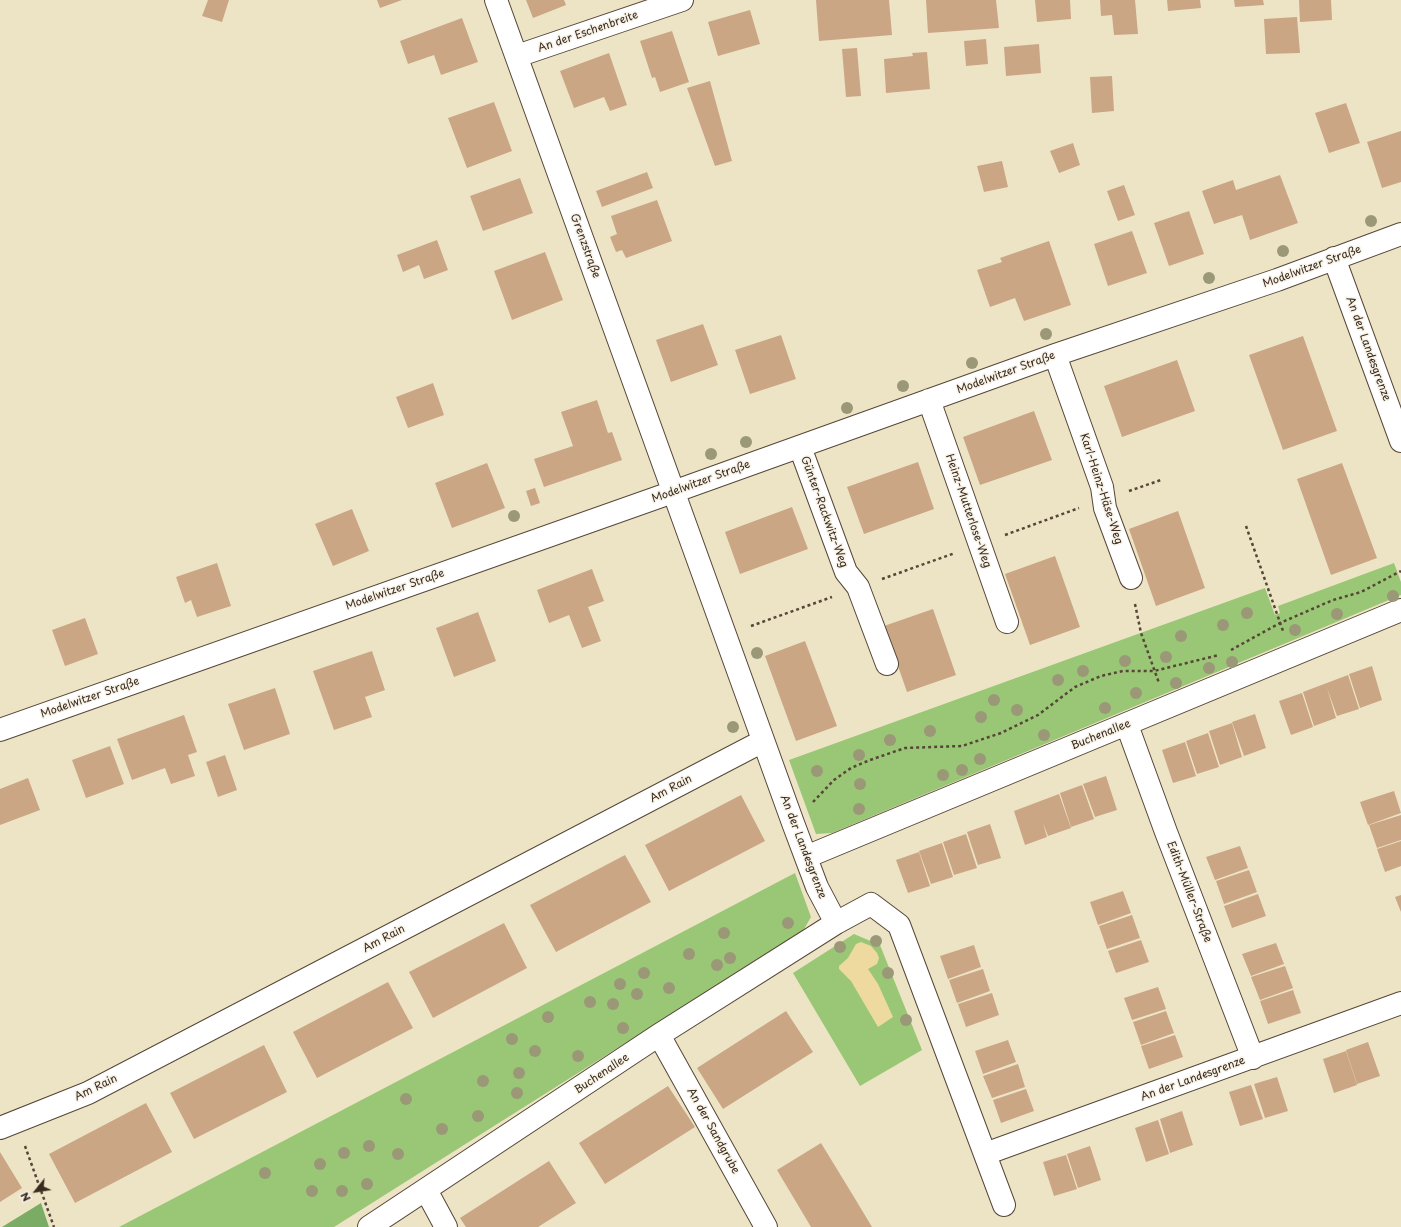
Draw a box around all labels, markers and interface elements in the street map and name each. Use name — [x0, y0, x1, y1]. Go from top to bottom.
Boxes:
street label: An der Eschenbreite — [536, 9, 640, 55]
street label: Grenzstraße — [567, 212, 603, 280]
street label: Modelwitzer Straße — [1261, 243, 1363, 291]
street label: An der Landesgrenze — [1343, 295, 1393, 403]
street label: Modelwitzer Straße — [955, 349, 1057, 397]
street label: Karl-Heinz-Häse-Weg — [1077, 432, 1125, 546]
street label: Heinz-Mutterlose-Weg — [942, 452, 994, 570]
street label: Günter-Rackwitz-Weg — [798, 454, 850, 570]
street label: Modelwitzer Straße — [650, 458, 752, 506]
street label: Modelwitzer Straße — [344, 567, 446, 613]
street label: Modelwitzer Straße — [39, 675, 141, 721]
street label: Buchenallee — [1069, 717, 1133, 753]
street label: Am Rain — [648, 772, 694, 806]
street label: An der Landesgrenze — [777, 793, 829, 901]
street label: Edith-Müller-Straße — [1164, 840, 1214, 944]
street label: Am Rain — [361, 922, 407, 956]
street label: Buchenallee — [572, 1051, 632, 1097]
street label: An der Landesgrenze — [1139, 1054, 1247, 1104]
street label: Am Rain — [72, 1072, 120, 1104]
street label: An der Sandgrube — [684, 1086, 742, 1176]
north arrow — [16, 1171, 56, 1211]
text: N — [16, 1189, 35, 1205]

